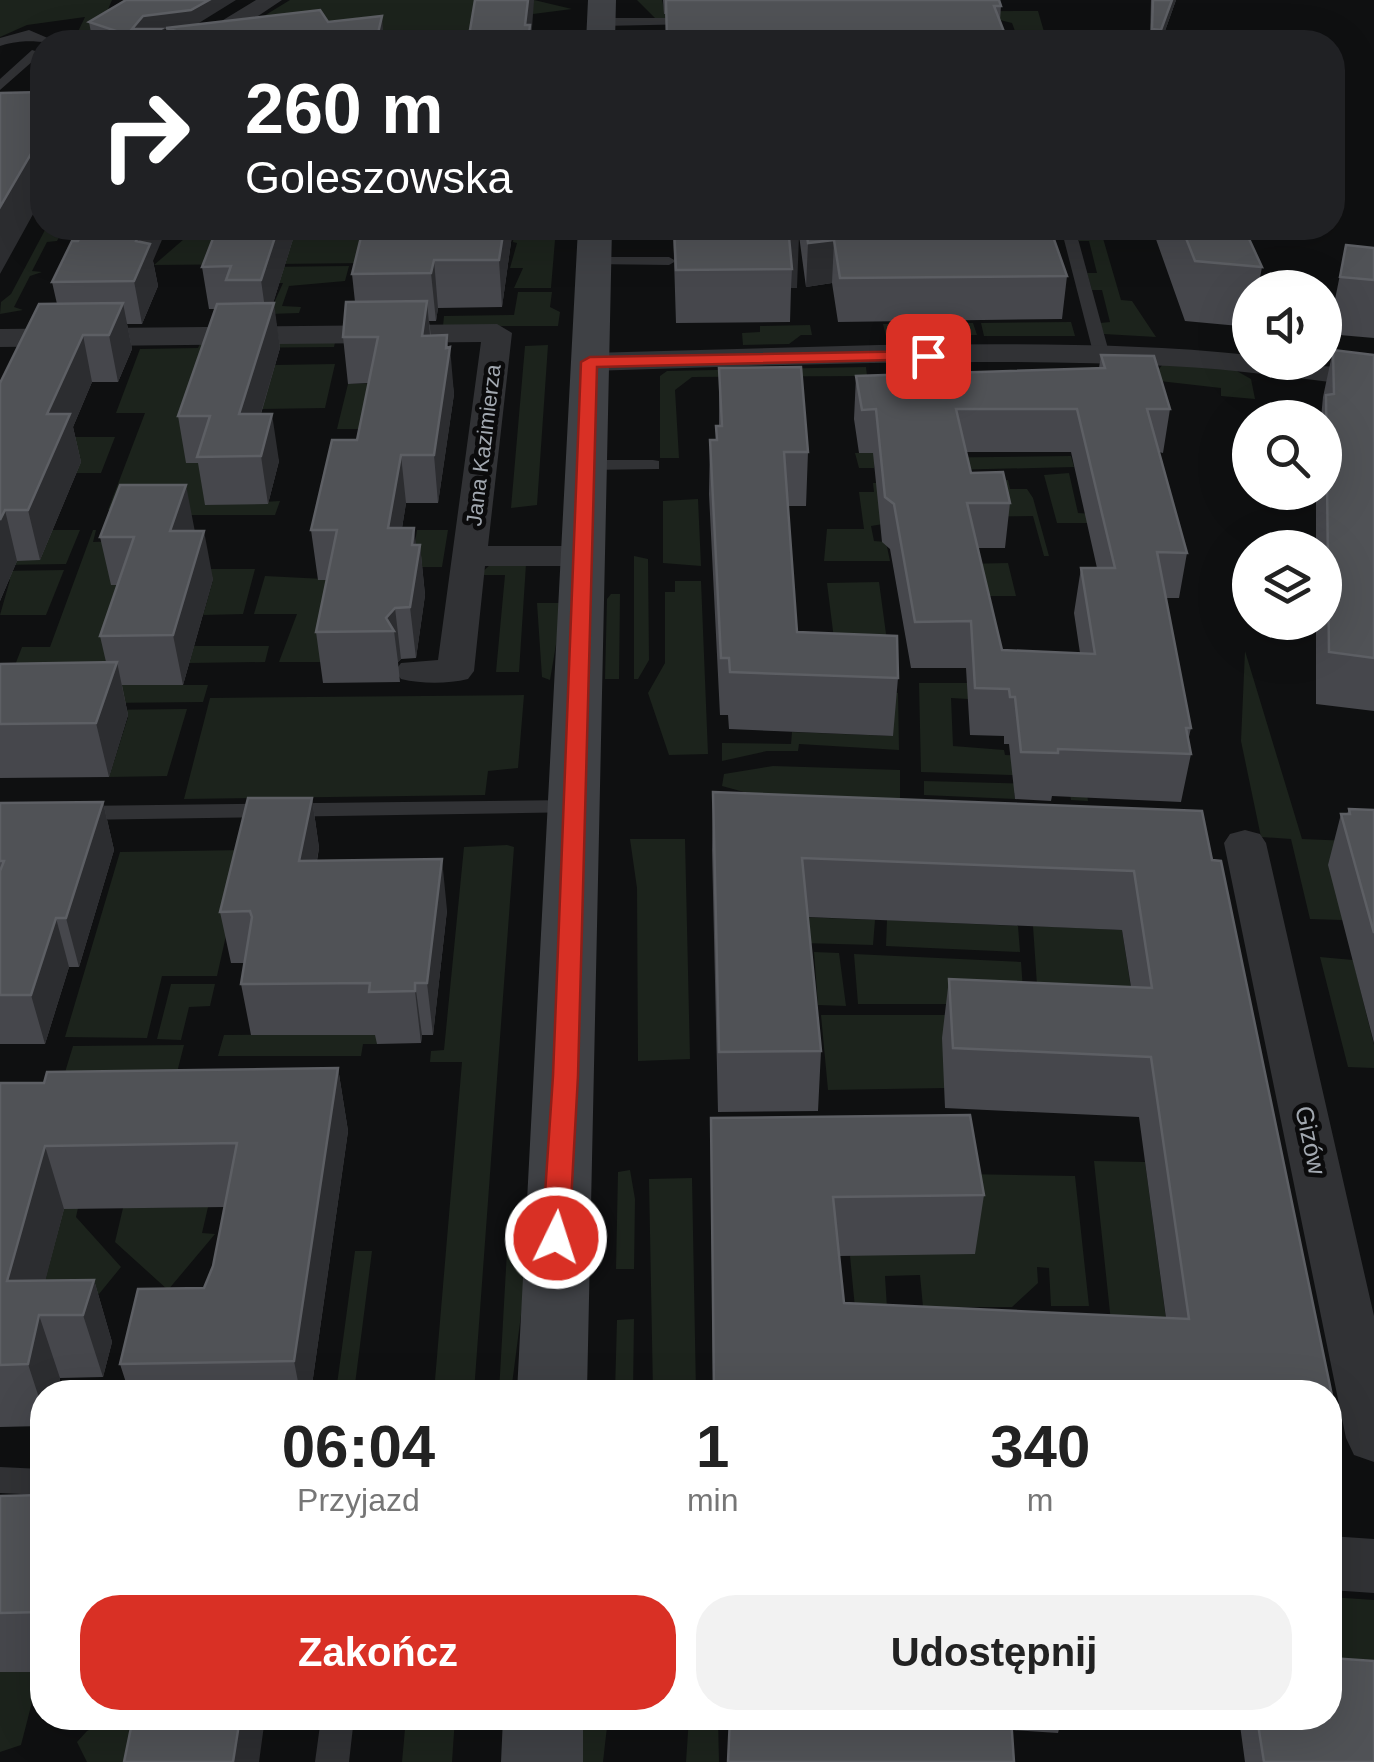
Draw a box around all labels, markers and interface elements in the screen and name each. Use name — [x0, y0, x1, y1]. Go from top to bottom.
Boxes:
icon: right — [80, 70, 210, 200]
text: 260 m — [245, 70, 443, 148]
text: Goleszowska — [245, 152, 513, 203]
map controls — [1232, 270, 1342, 640]
button: sound — [1232, 270, 1342, 380]
pin — [886, 314, 971, 399]
icon: arrive — [901, 329, 956, 384]
street label: Jana Kazimierza — [461, 362, 506, 527]
button: search — [1232, 400, 1342, 510]
button: layers — [1232, 530, 1342, 640]
street label: Gizów — [1290, 1103, 1332, 1178]
position arrow — [504, 1186, 608, 1290]
text: 06:04 — [282, 1413, 435, 1480]
text: 1 — [696, 1413, 729, 1480]
text: 340 — [990, 1413, 1090, 1480]
text: Przyjazd — [297, 1482, 420, 1518]
text: min — [687, 1482, 738, 1518]
text: m — [1027, 1482, 1054, 1518]
button: Zakończ — [80, 1595, 676, 1710]
button: Udostępnij — [696, 1595, 1292, 1710]

